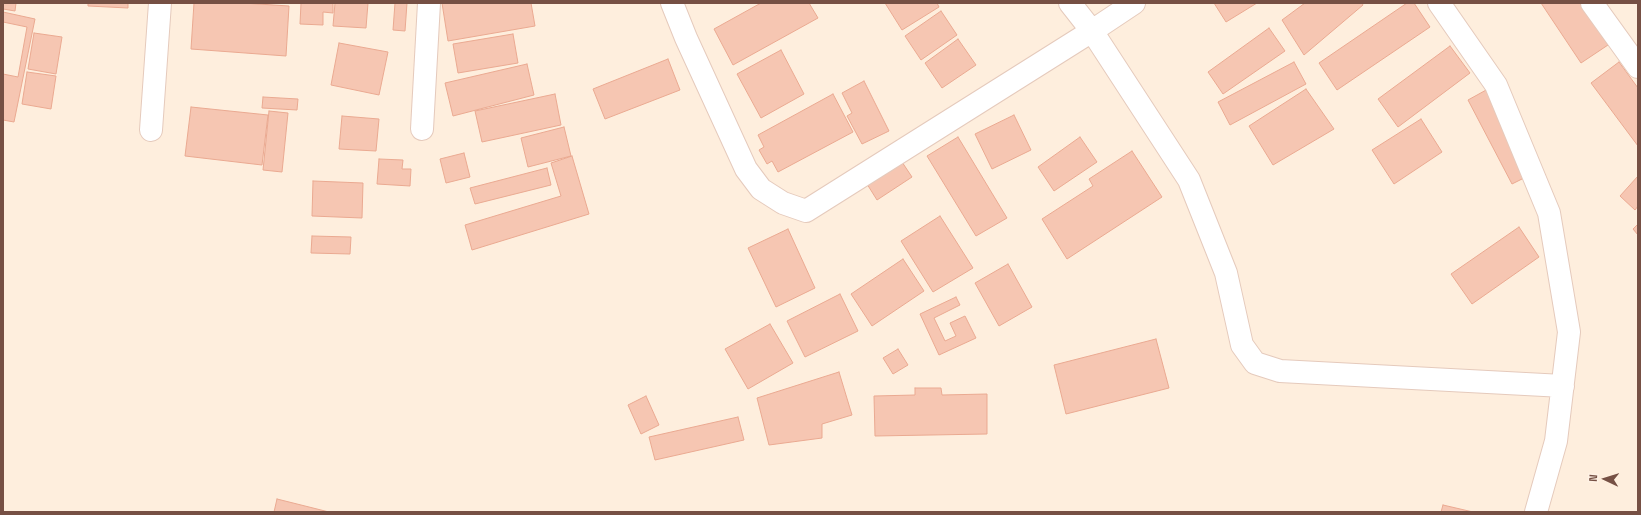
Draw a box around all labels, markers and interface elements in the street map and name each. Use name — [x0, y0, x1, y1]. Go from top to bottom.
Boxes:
north arrow — [1585, 459, 1625, 499]
text: N — [1586, 474, 1600, 482]

